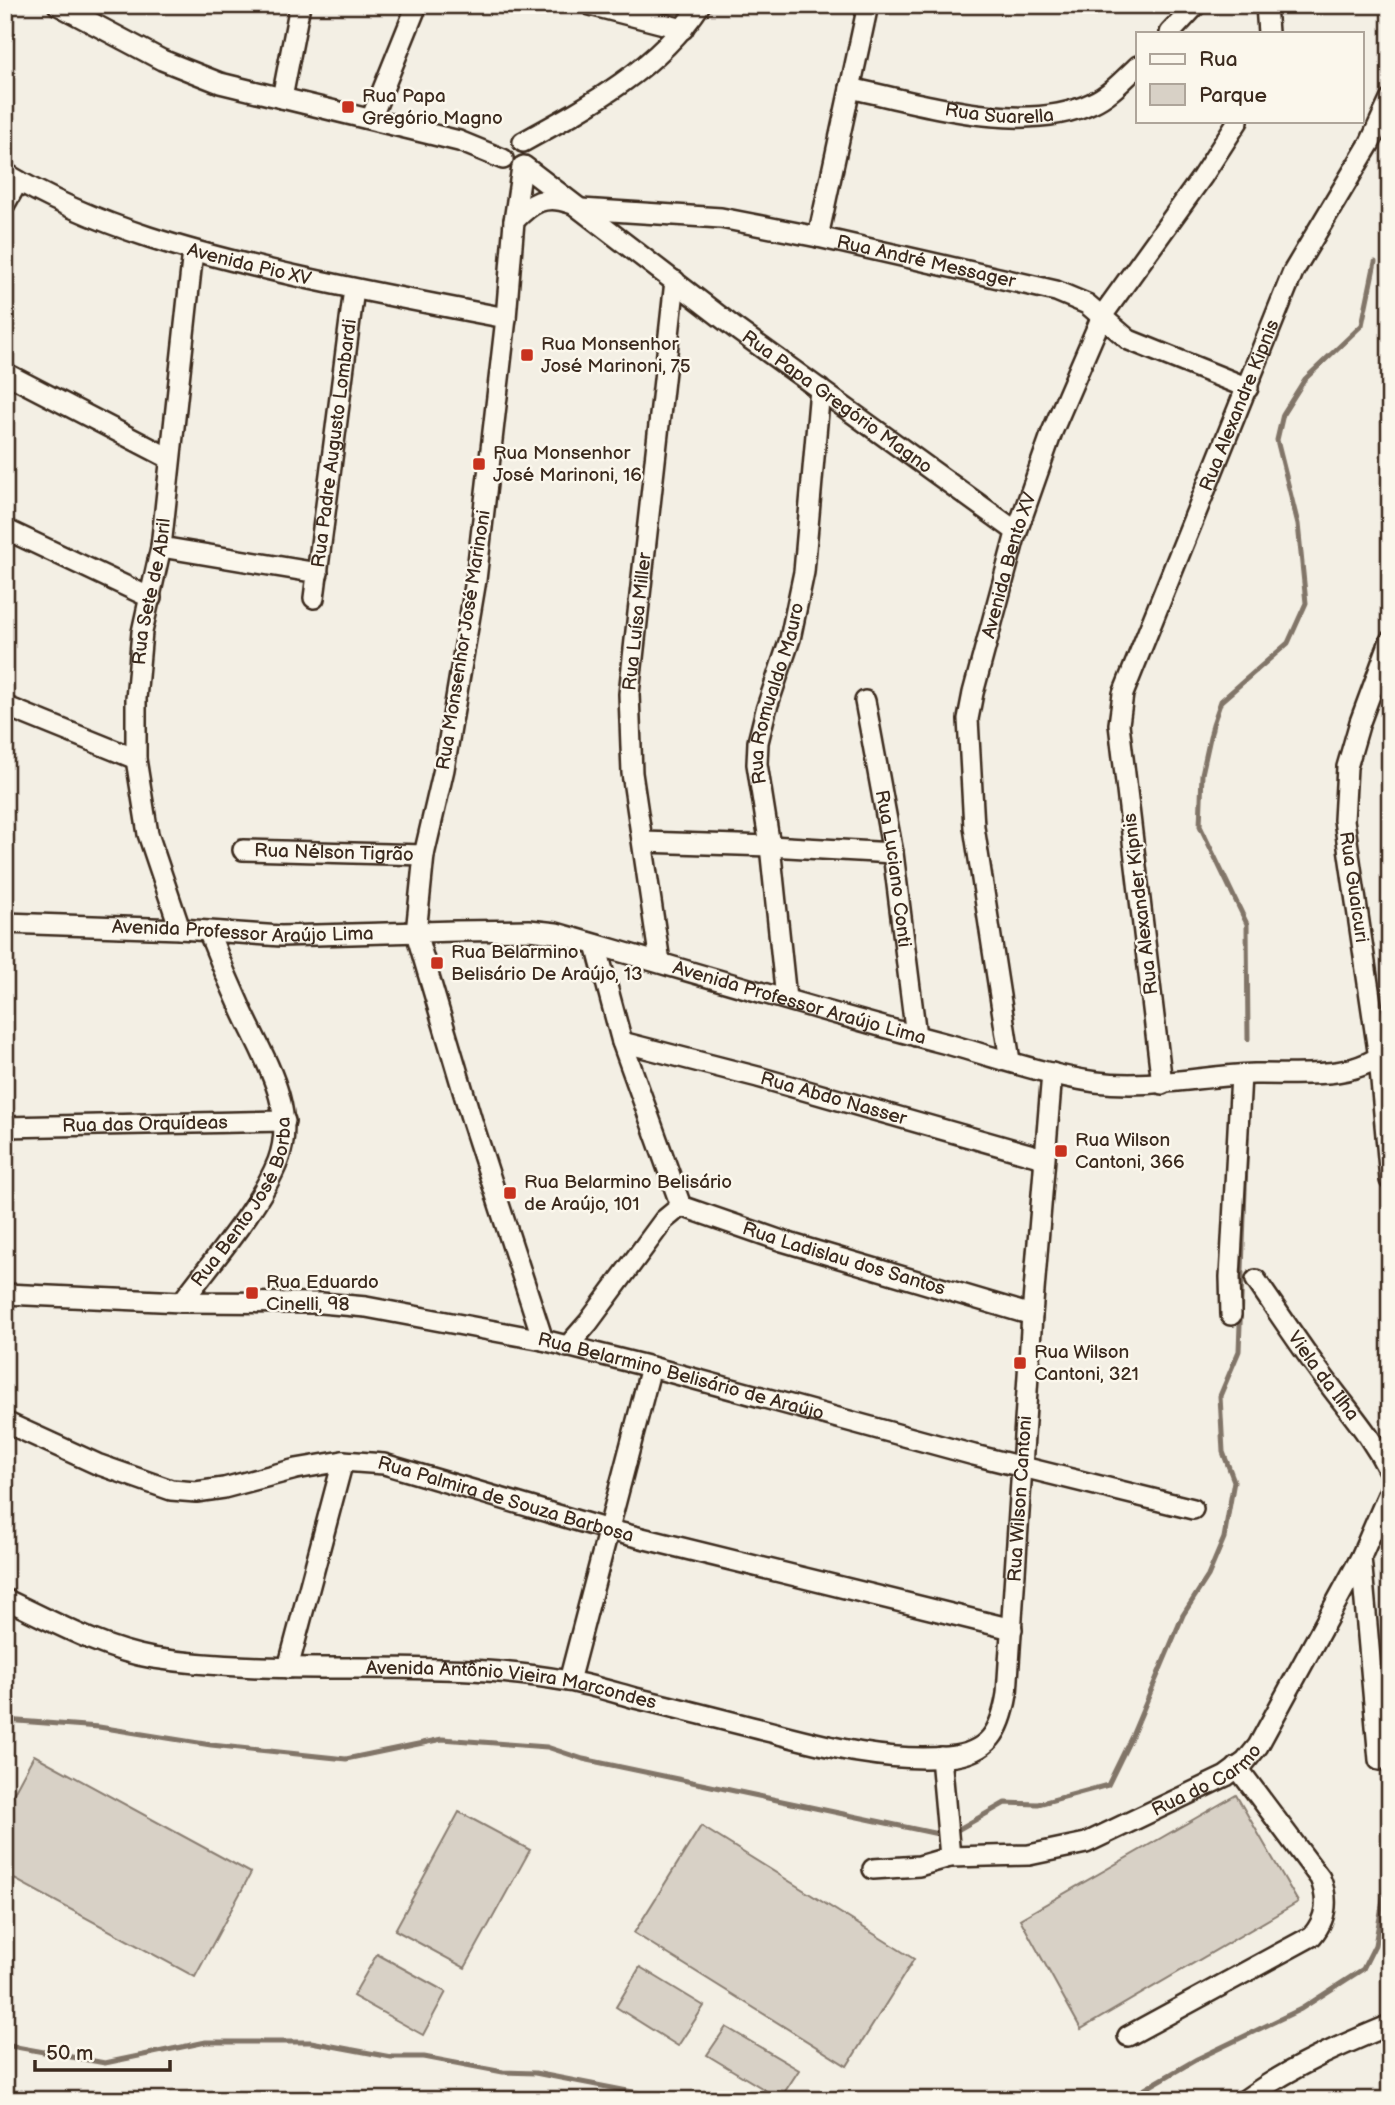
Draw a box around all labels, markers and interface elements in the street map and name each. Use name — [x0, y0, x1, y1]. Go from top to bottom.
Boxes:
legend — [1136, 32, 1364, 122]
text: Rua — [1199, 47, 1238, 72]
text: Parque — [1199, 83, 1267, 108]
place label: Rua Papa Gregório Magno — [362, 85, 503, 130]
street label: Rua Suarella — [943, 98, 1055, 129]
marker: Rua Papa Gregório Magno — [340, 99, 356, 115]
street label: Rua André Messager — [834, 230, 1019, 293]
street label: Avenida Pio XV — [185, 238, 314, 291]
street label: Rua Alexandre Kipnis — [1194, 316, 1284, 494]
street label: Rua Padre Augusto Lombardi — [307, 318, 361, 569]
street label: Rua Papa Gregório Magno — [737, 325, 937, 479]
place label: Rua Monsenhor José Marinoni, 75 — [541, 333, 691, 378]
marker: Rua Monsenhor José Marinoni, 75 — [519, 347, 535, 363]
place label: Rua Monsenhor José Marinoni, 16 — [493, 442, 642, 487]
marker: Rua Monsenhor José Marinoni, 16 — [471, 456, 487, 472]
street label: Avenida Bento XV — [977, 489, 1041, 641]
street label: Rua Monsenhor José Marinoni — [432, 508, 496, 772]
street label: Rua Sete de Abril — [128, 517, 176, 666]
street label: Rua Luísa Miller — [618, 550, 656, 692]
street label: Rua Romualdo Mauro — [745, 601, 809, 786]
street label: Rua Luciano Conti — [870, 788, 916, 949]
street label: Rua Alexander Kipnis — [1118, 812, 1164, 996]
street label: Rua Guaicuri — [1334, 830, 1373, 944]
street label: Rua Nélson Tigrão — [254, 839, 414, 866]
street label: Avenida Professor Araújo Lima — [111, 915, 374, 948]
place label: Rua Belarmino Belisário De Araújo, 13 — [451, 941, 643, 986]
marker: Rua Belarmino Belisário De Araújo, 13 — [429, 955, 445, 971]
street label: Avenida Professor Araújo Lima — [670, 956, 929, 1050]
street label: Rua Abdo Nasser — [758, 1067, 911, 1131]
street label: Rua das Orquídeas — [62, 1111, 228, 1137]
street label: Rua Bento José Borba — [186, 1116, 296, 1291]
place label: Rua Wilson Cantoni, 366 — [1075, 1129, 1185, 1174]
marker: Rua Wilson Cantoni, 366 — [1053, 1143, 1069, 1159]
place label: Rua Belarmino Belisário de Araújo, 101 — [524, 1171, 732, 1216]
marker: Rua Belarmino Belisário de Araújo, 101 — [502, 1185, 518, 1201]
street label: Rua Ladislau dos Santos — [739, 1217, 948, 1300]
place label: Rua Eduardo Cinelli, 98 — [266, 1271, 379, 1316]
marker: Rua Eduardo Cinelli, 98 — [244, 1285, 260, 1301]
street label: Viela da Ilha — [1283, 1326, 1364, 1425]
street label: Rua Belarmino Belisário de Araújo — [535, 1328, 827, 1425]
place label: Rua Wilson Cantoni, 321 — [1034, 1341, 1139, 1386]
marker: Rua Wilson Cantoni, 321 — [1012, 1355, 1028, 1371]
street label: Rua Wilson Cantoni — [1003, 1415, 1037, 1583]
street label: Rua Palmira de Souza Barbosa — [375, 1451, 636, 1547]
street label: Avenida Antônio Vieira Marcondes — [366, 1656, 659, 1714]
street label: Rua do Carmo — [1148, 1739, 1266, 1821]
scale bar — [35, 2028, 170, 2072]
text: 50 m — [46, 2041, 93, 2066]

